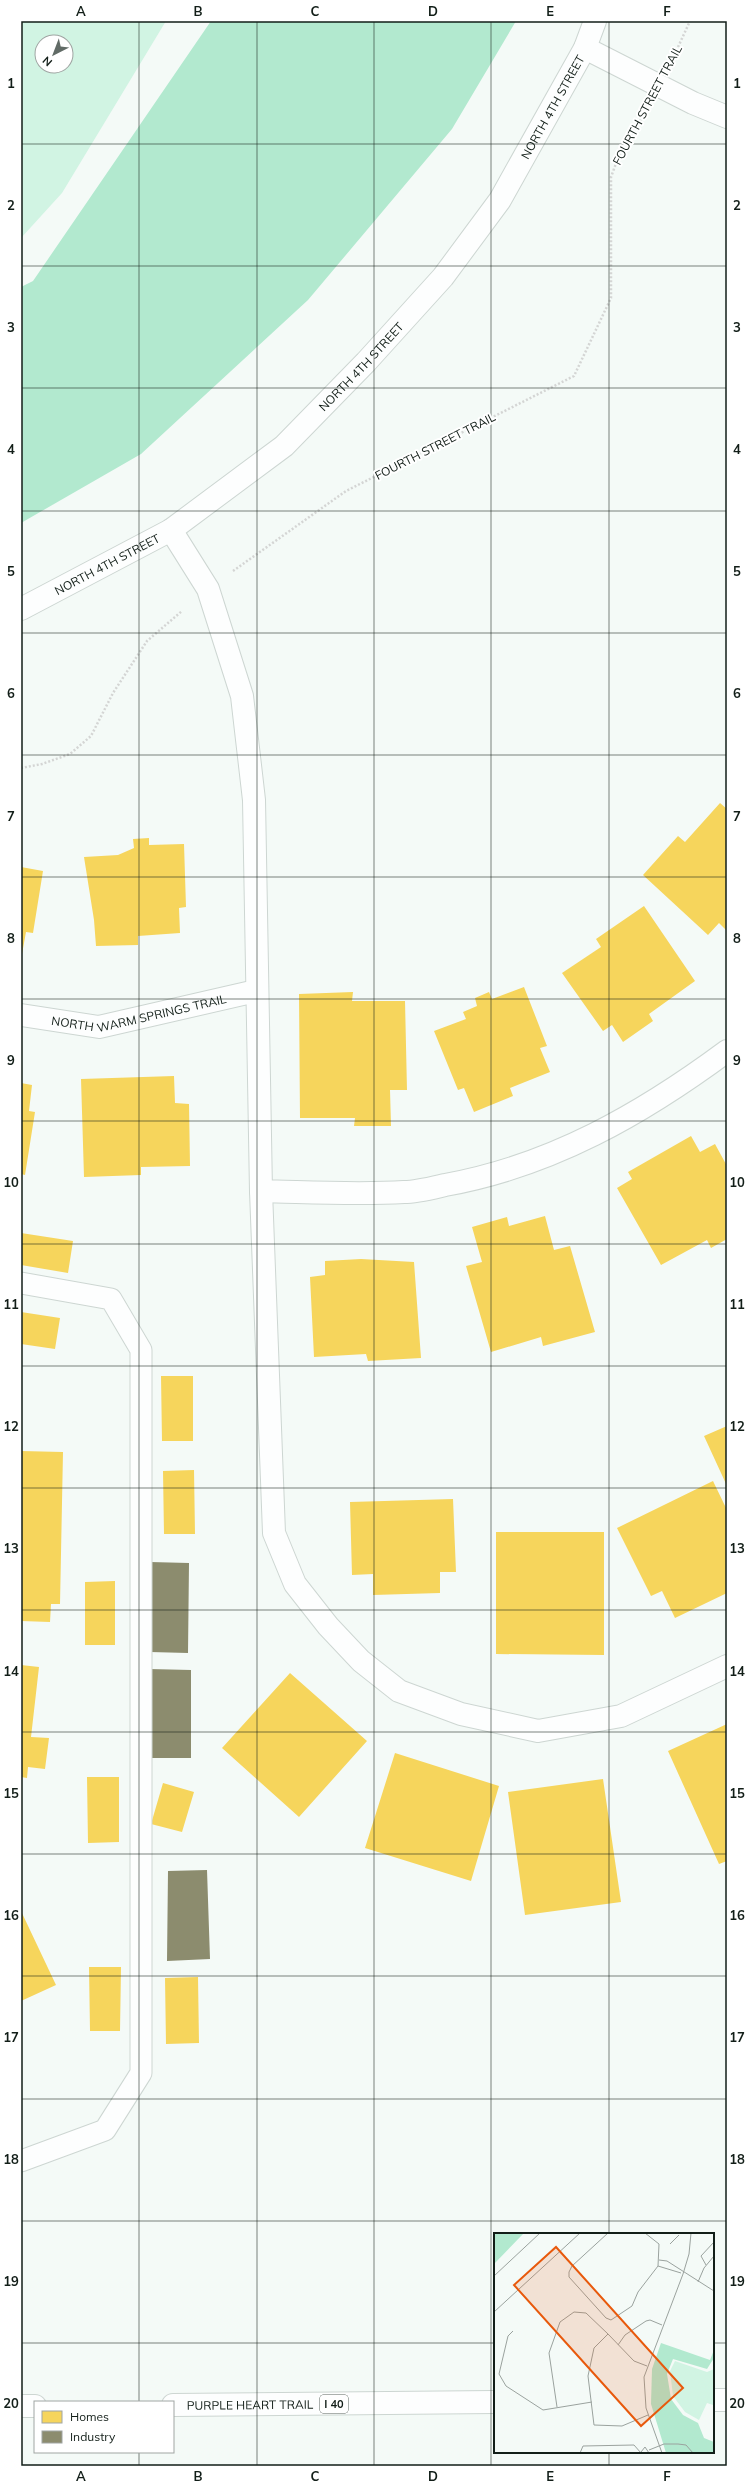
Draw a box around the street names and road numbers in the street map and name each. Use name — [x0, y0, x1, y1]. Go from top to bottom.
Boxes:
street label: FOURTH STREET TRAIL — [609, 42, 685, 167]
street label: NORTH 4TH STREET — [517, 52, 588, 161]
street label: NORTH 4TH STREET — [315, 318, 407, 414]
street label: FOURTH STREET TRAIL — [372, 409, 498, 483]
street label: NORTH 4TH STREET — [52, 530, 163, 598]
street label: NORTH WARM SPRINGS TRAIL — [50, 990, 228, 1035]
road number: I 40 — [320, 2395, 348, 2413]
street label: PURPLE HEART TRAIL — [187, 2396, 314, 2412]

